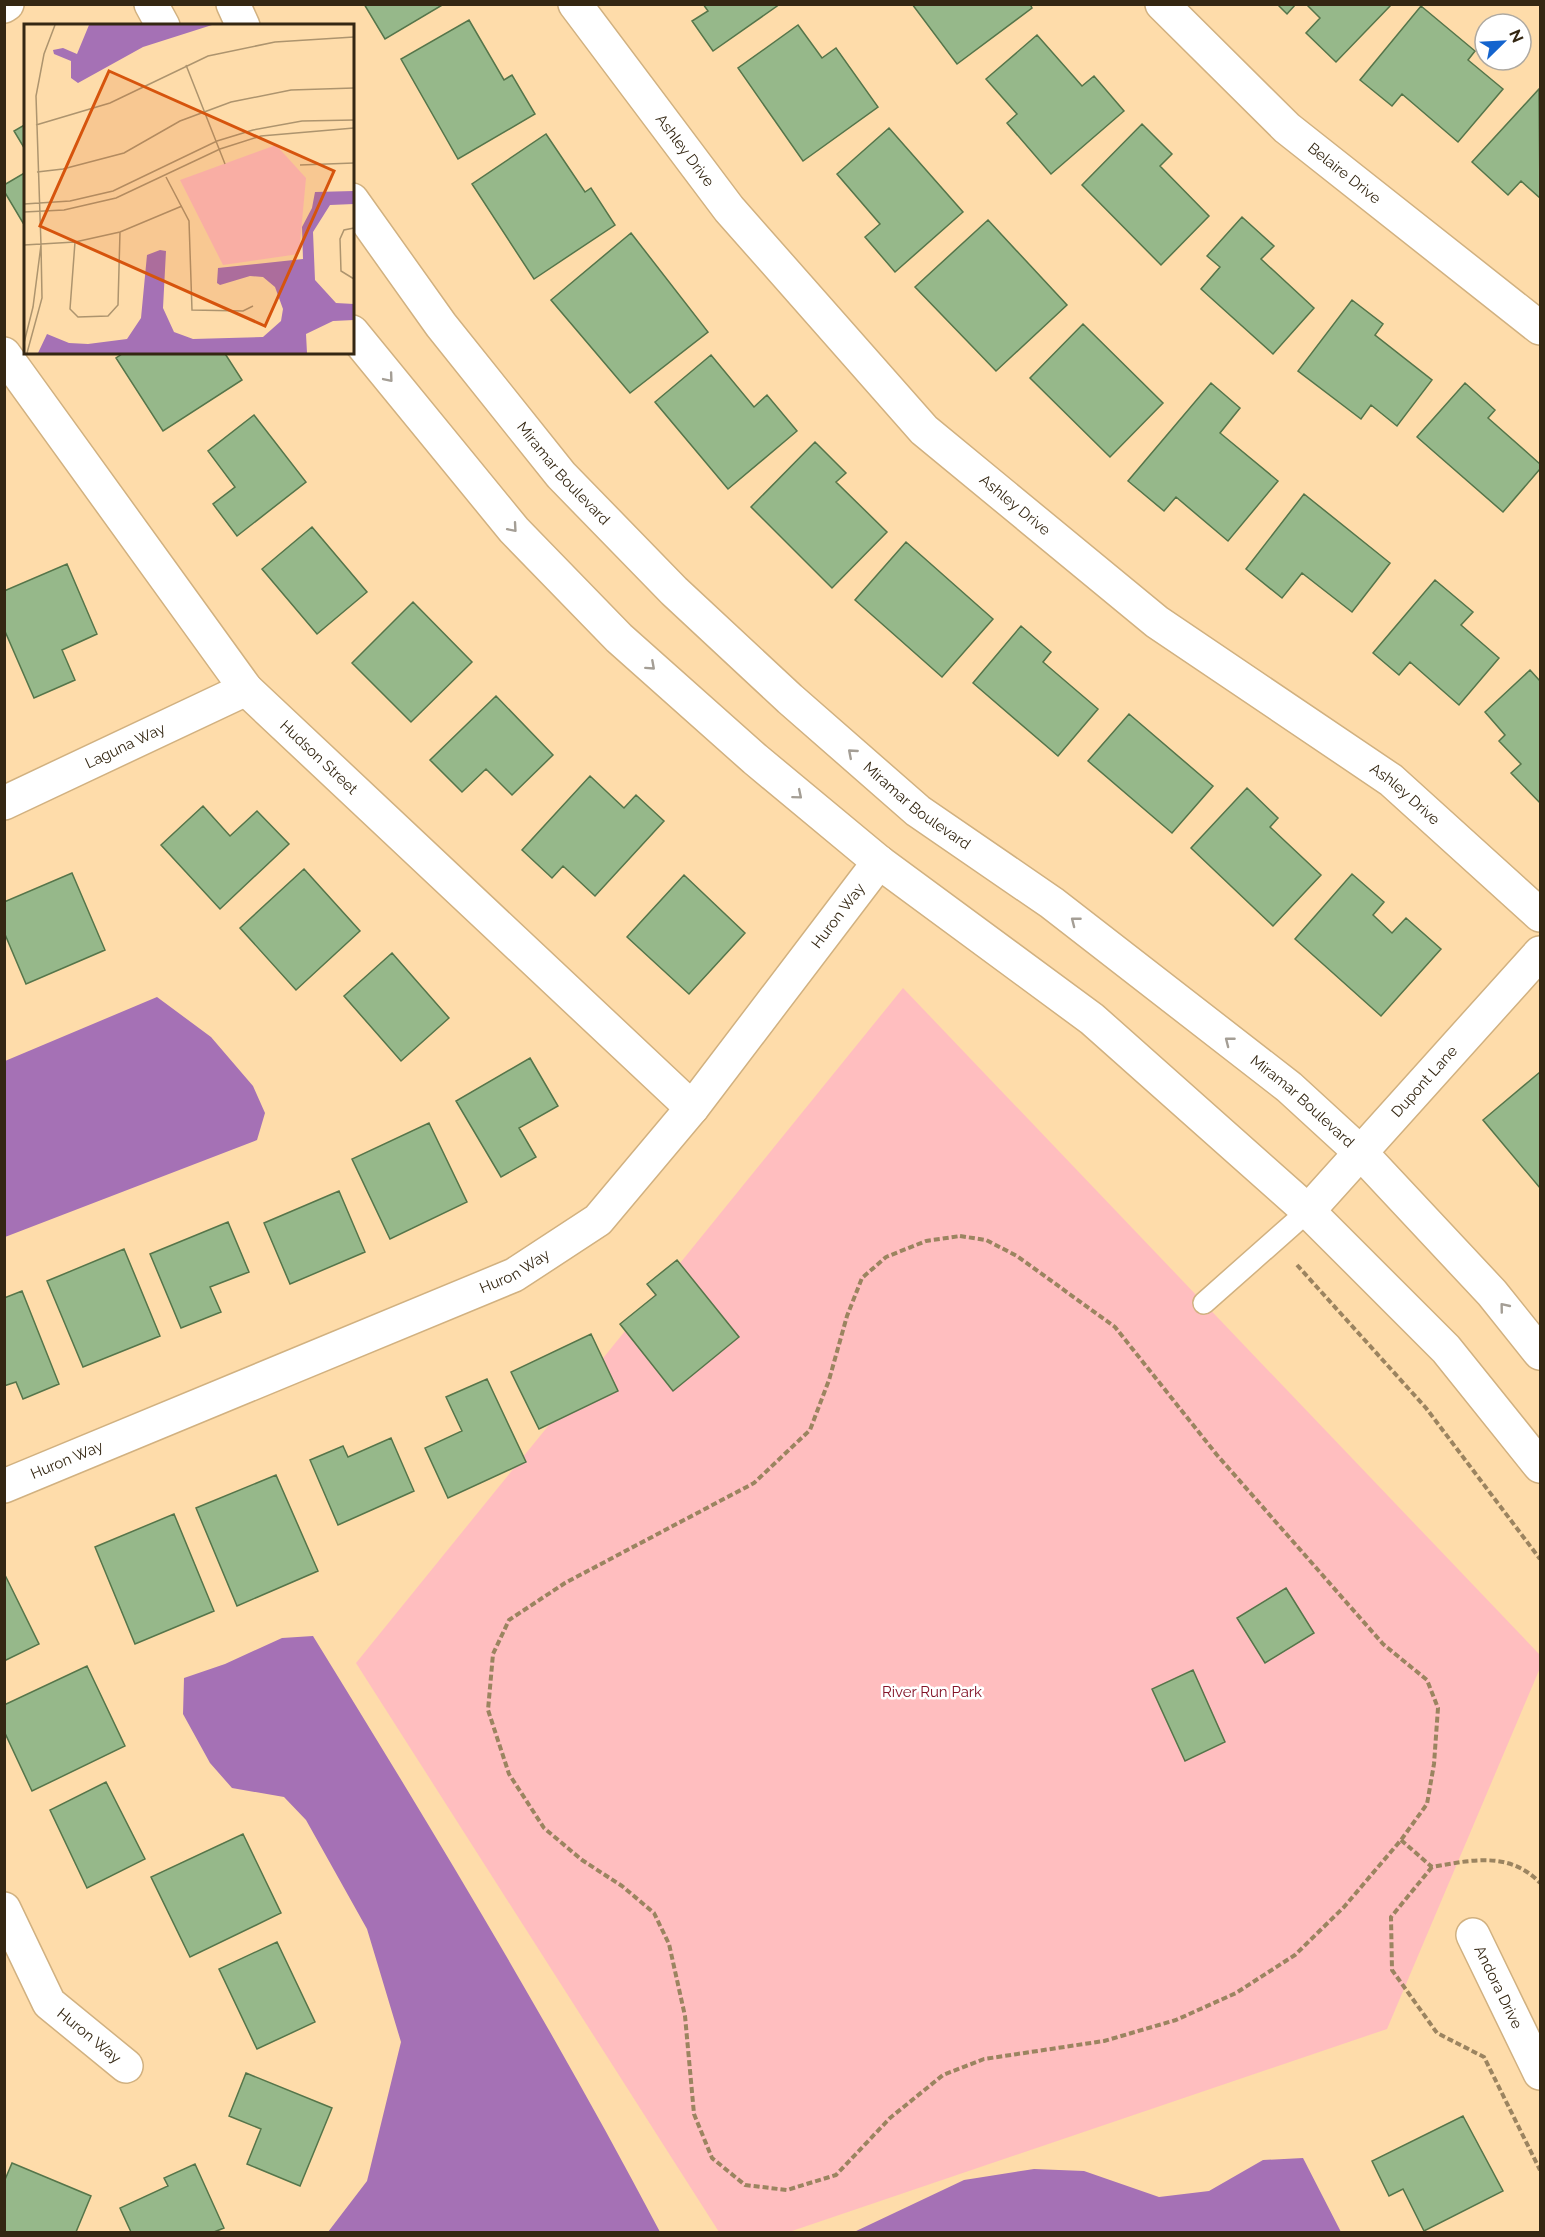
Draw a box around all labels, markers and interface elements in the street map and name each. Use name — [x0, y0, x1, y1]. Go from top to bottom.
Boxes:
north arrow — [1473, 12, 1533, 72]
inset map — [24, 24, 354, 354]
text: N — [1505, 27, 1527, 46]
street label: Ashley Drive — [652, 110, 718, 190]
street label: Belaire Drive — [1304, 139, 1384, 208]
one-way arrow — [382, 371, 393, 382]
street label: Miramar Boulevard — [513, 418, 614, 529]
street label: Ashley Drive — [976, 471, 1054, 539]
one-way arrow — [506, 521, 517, 532]
one-way arrow — [644, 659, 655, 670]
street label: Hudson Street — [276, 717, 361, 798]
street label: Laguna Way — [82, 719, 168, 772]
one-way arrow — [848, 749, 859, 760]
street label: Miramar Boulevard — [860, 758, 974, 853]
street label: Ashley Drive — [1367, 759, 1444, 829]
one-way arrow — [791, 787, 802, 798]
street label: Huron Way — [808, 880, 869, 952]
one-way arrow — [1070, 918, 1081, 929]
one-way arrow — [1224, 1037, 1235, 1048]
street label: Dupont Lane — [1388, 1042, 1461, 1121]
street label: Miramar Boulevard — [1247, 1051, 1358, 1151]
street label: Huron Way — [477, 1245, 553, 1297]
one-way arrow — [1500, 1303, 1511, 1314]
street label: Huron Way — [28, 1437, 106, 1483]
park label: River Run Park — [882, 1683, 982, 1701]
street label: Andora Drive — [1471, 1943, 1526, 2032]
street label: Huron Way — [54, 2004, 125, 2067]

